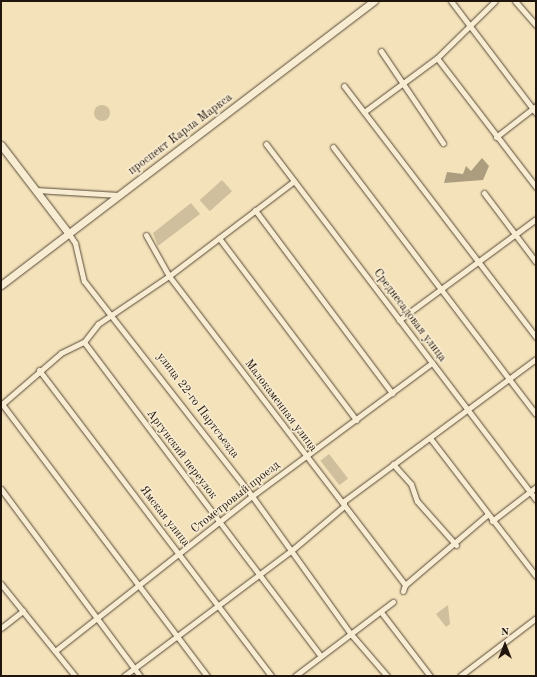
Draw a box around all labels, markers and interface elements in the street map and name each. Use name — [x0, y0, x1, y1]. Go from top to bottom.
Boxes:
street label: проспект Карла Маркса — [126, 91, 236, 179]
street label: Среднесадовая улица — [369, 267, 449, 365]
street label: улица 22-го Партсъезда — [153, 350, 241, 462]
street label: Малокаменная улица — [241, 357, 319, 455]
street label: Аргунский переулок — [143, 407, 219, 503]
street label: Стометровый проезд — [189, 459, 283, 537]
street label: Ямская улица — [136, 484, 192, 550]
north arrow — [485, 625, 525, 665]
text: N — [501, 627, 509, 638]

